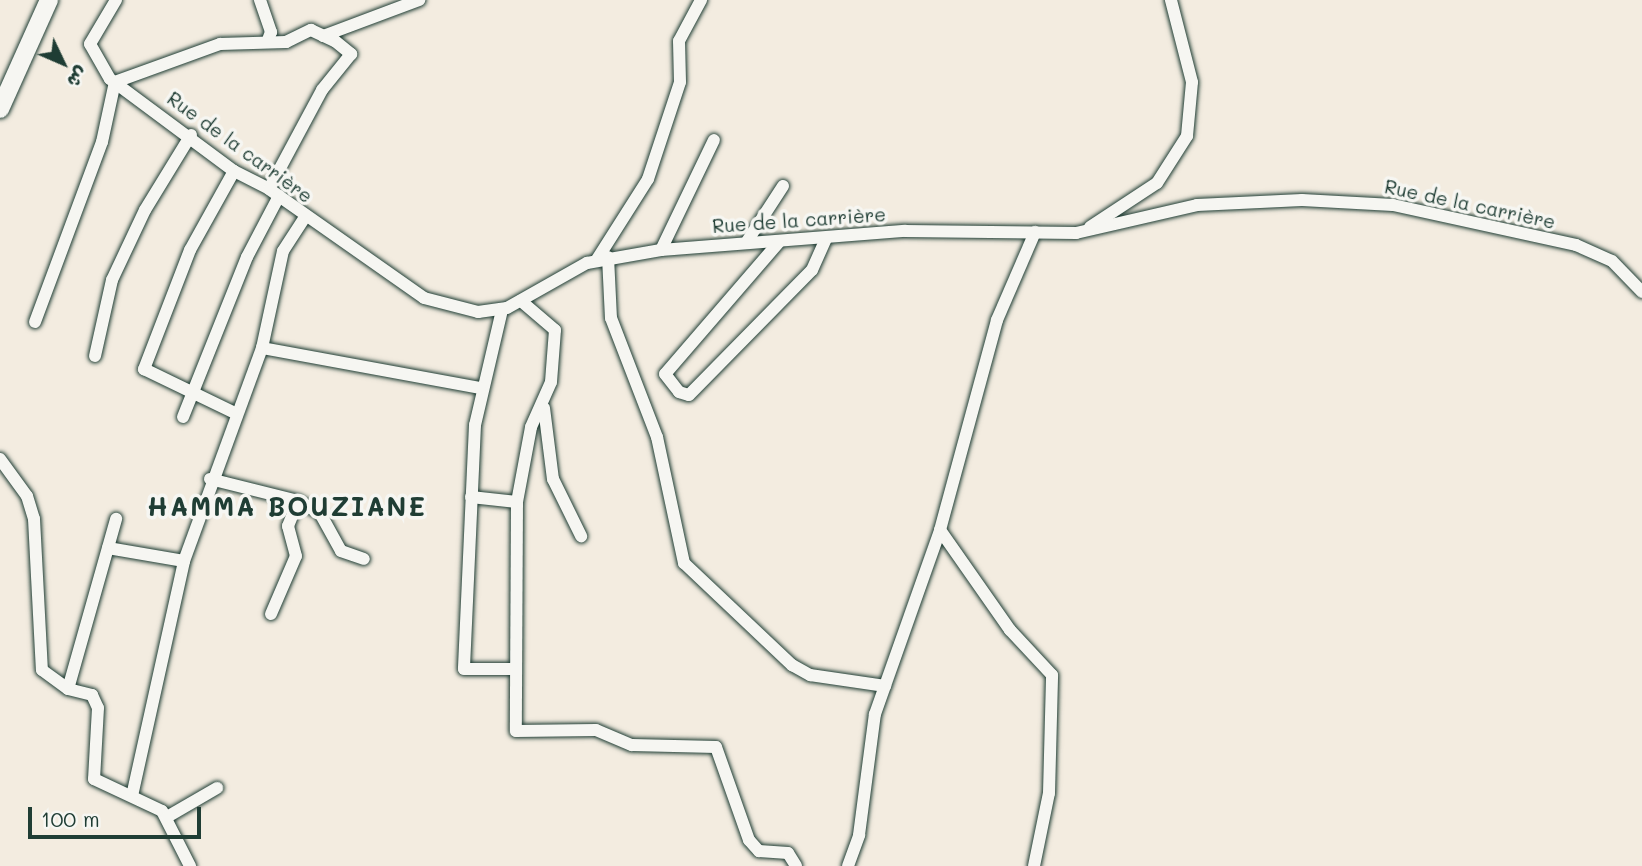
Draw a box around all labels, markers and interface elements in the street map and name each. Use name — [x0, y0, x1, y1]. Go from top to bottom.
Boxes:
north arrow — [28, 28, 98, 98]
text: ش — [62, 62, 95, 94]
street label: Rue de la carrière — [163, 87, 317, 207]
street label: Rue de la carrière — [1383, 175, 1557, 233]
street label: Rue de la carrière — [711, 203, 887, 237]
district label: HAMMA BOUZIANE — [149, 491, 425, 523]
scale bar — [32, 792, 205, 836]
text: 100 m — [41, 805, 100, 832]

